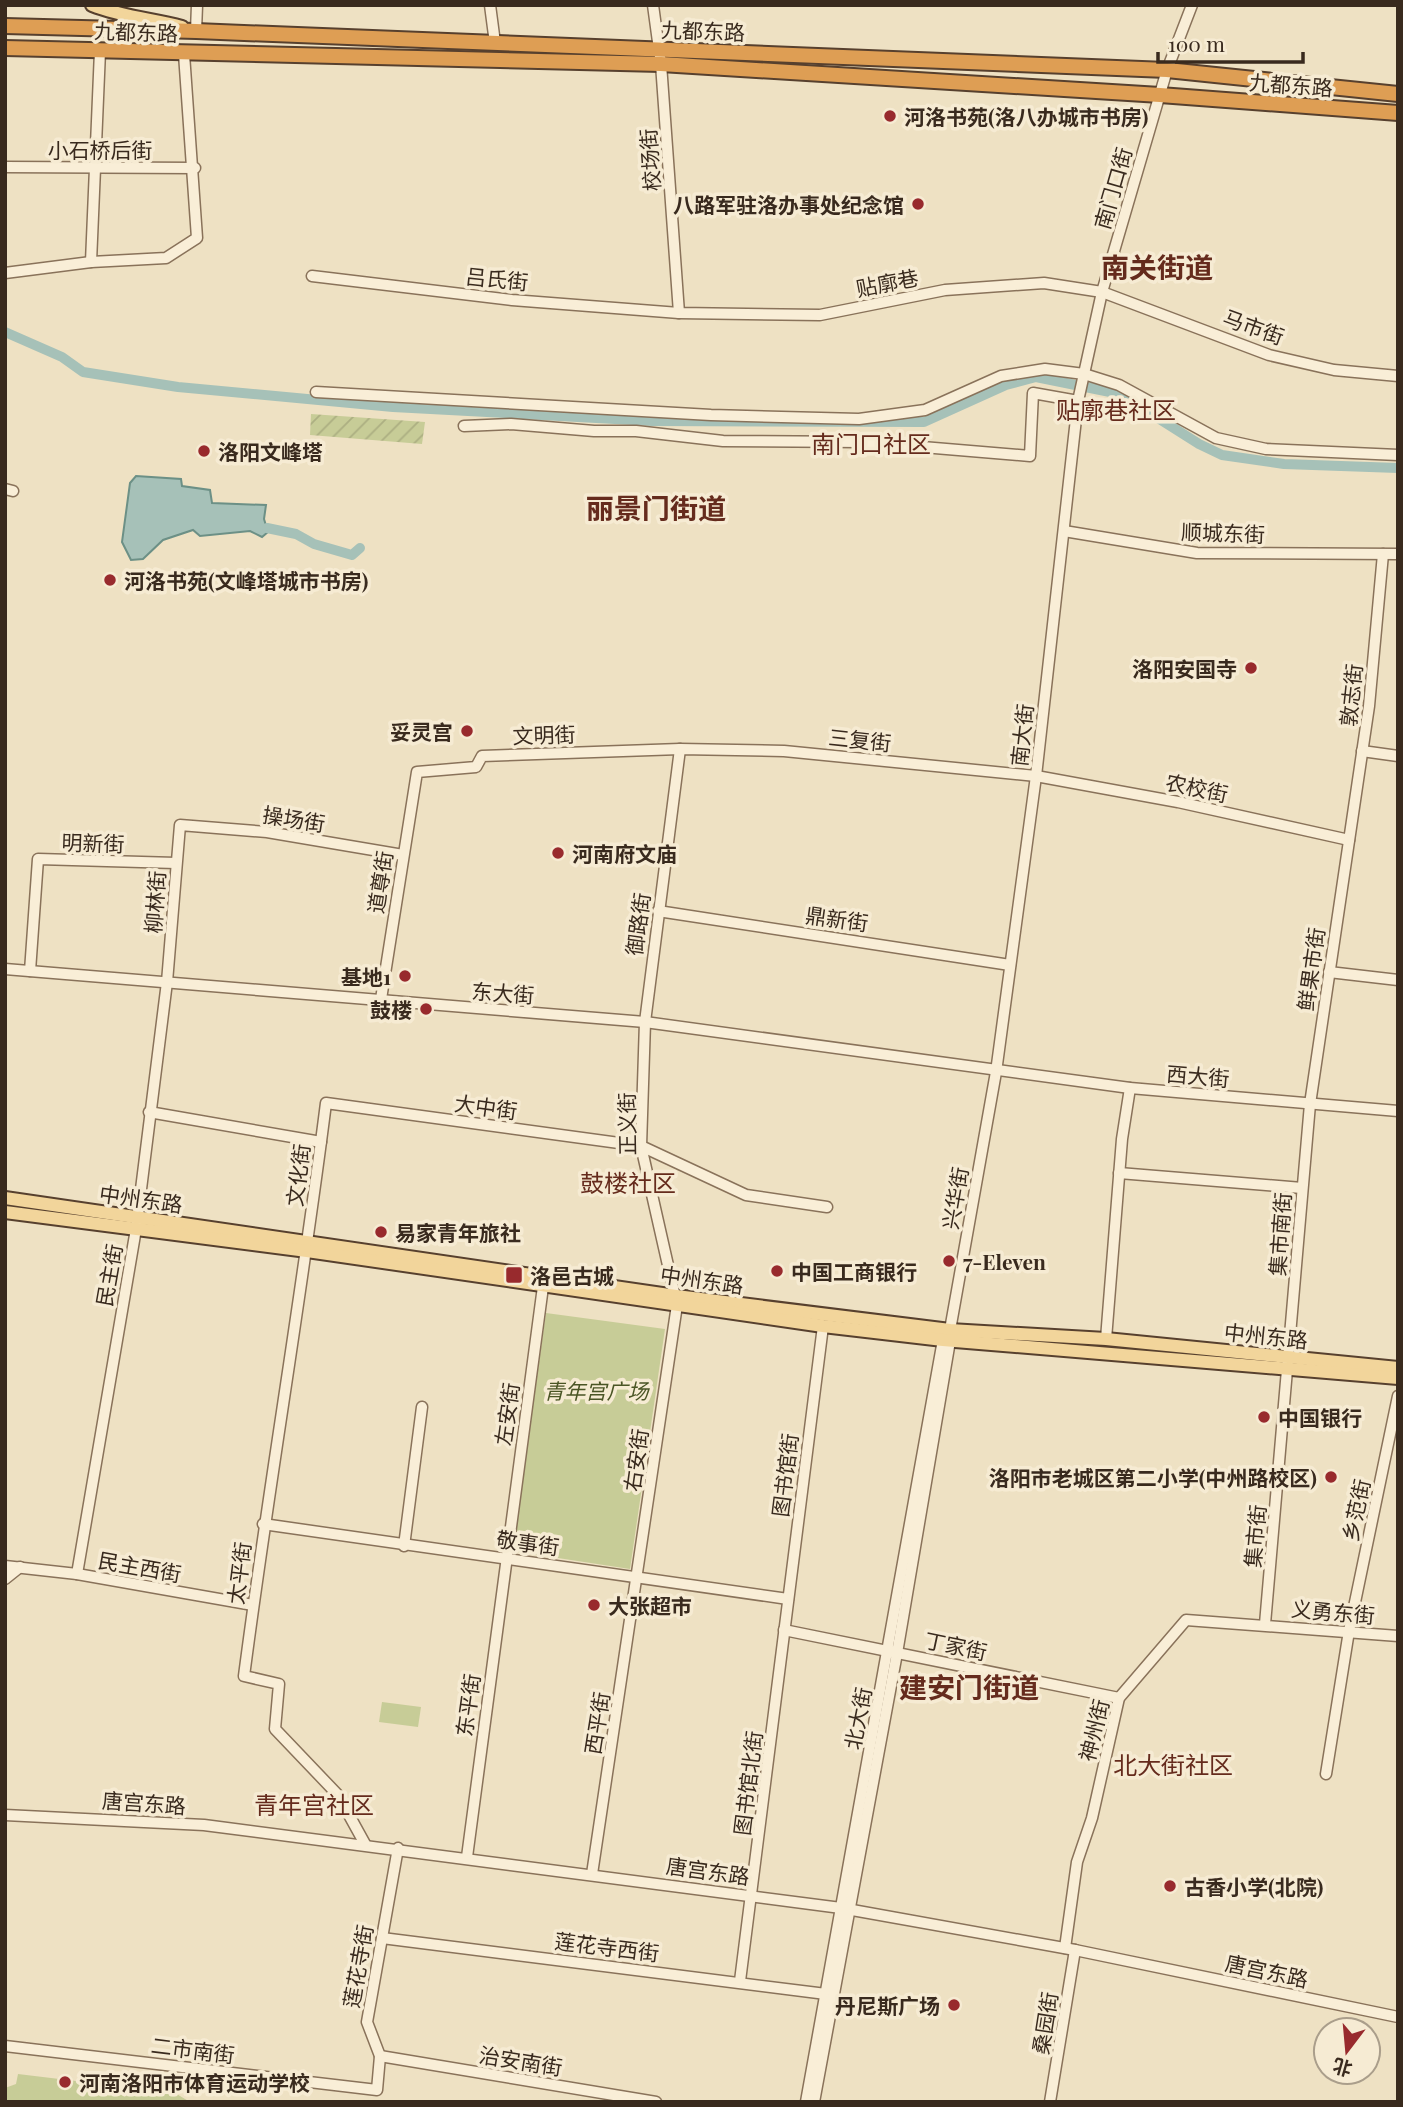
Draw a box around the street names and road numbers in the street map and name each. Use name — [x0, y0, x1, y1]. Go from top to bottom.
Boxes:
street label: 九都东路 — [661, 15, 745, 45]
street label: 九都东路 — [94, 16, 178, 46]
street label: 九都东路 — [1248, 67, 1334, 101]
street label: 校场街 — [633, 128, 665, 192]
street label: 小石桥后街 — [48, 135, 153, 163]
street label: 南门口街 — [1087, 144, 1137, 232]
street label: 吕氏街 — [464, 261, 530, 295]
street label: 贴廓巷 — [853, 262, 921, 302]
street label: 马市街 — [1220, 302, 1288, 350]
street label: 顺城东街 — [1181, 517, 1265, 547]
street label: 敦志街 — [1333, 662, 1367, 728]
street label: 南大街 — [1004, 702, 1038, 768]
street label: 文明街 — [512, 719, 576, 749]
street label: 三复街 — [827, 722, 893, 756]
street label: 农校街 — [1163, 767, 1231, 807]
street label: 操场街 — [261, 799, 327, 837]
street label: 明新街 — [61, 827, 125, 857]
street label: 道尊街 — [360, 849, 398, 915]
street label: 柳林街 — [138, 870, 170, 934]
street label: 御路街 — [619, 891, 655, 957]
street label: 鼎新街 — [804, 900, 870, 936]
street label: 鲜果市街 — [1290, 925, 1330, 1013]
street label: 东大街 — [471, 976, 535, 1008]
street label: 西大街 — [1165, 1058, 1231, 1092]
street label: 大中街 — [453, 1088, 519, 1124]
street label: 正义街 — [611, 1092, 641, 1156]
street label: 文化街 — [279, 1142, 315, 1208]
street label: 兴华街 — [935, 1165, 973, 1231]
street label: 中州东路 — [97, 1178, 185, 1218]
street label: 集市南街 — [1262, 1191, 1296, 1277]
street label: 民主街 — [89, 1242, 127, 1308]
street label: 中州东路 — [658, 1259, 746, 1299]
street label: 中州东路 — [1223, 1317, 1309, 1353]
street label: 左安街 — [488, 1381, 524, 1447]
street label: 右安街 — [617, 1427, 653, 1493]
street label: 图书馆街 — [765, 1432, 803, 1518]
street label: 乡范街 — [1335, 1476, 1375, 1544]
street label: 集市街 — [1237, 1503, 1271, 1569]
street label: 敬事街 — [495, 1524, 561, 1560]
street label: 太平街 — [220, 1540, 256, 1606]
street label: 民主西街 — [96, 1545, 184, 1587]
street label: 义勇东街 — [1290, 1593, 1376, 1629]
street label: 丁家街 — [922, 1625, 990, 1665]
street label: 东平街 — [449, 1672, 485, 1738]
street label: 北大街 — [837, 1684, 877, 1752]
street label: 西平街 — [577, 1690, 615, 1756]
street label: 神州街 — [1072, 1696, 1114, 1764]
street label: 图书馆北街 — [727, 1729, 767, 1837]
street label: 唐宫东路 — [101, 1785, 187, 1819]
street label: 唐宫东路 — [664, 1850, 752, 1890]
street label: 莲花寺街 — [336, 1922, 378, 2010]
street label: 莲花寺西街 — [553, 1926, 661, 1966]
street label: 唐宫东路 — [1223, 1948, 1311, 1992]
street label: 桑园街 — [1025, 1990, 1063, 2056]
street label: 二市南街 — [150, 2030, 236, 2068]
street label: 治安南街 — [477, 2040, 565, 2080]

